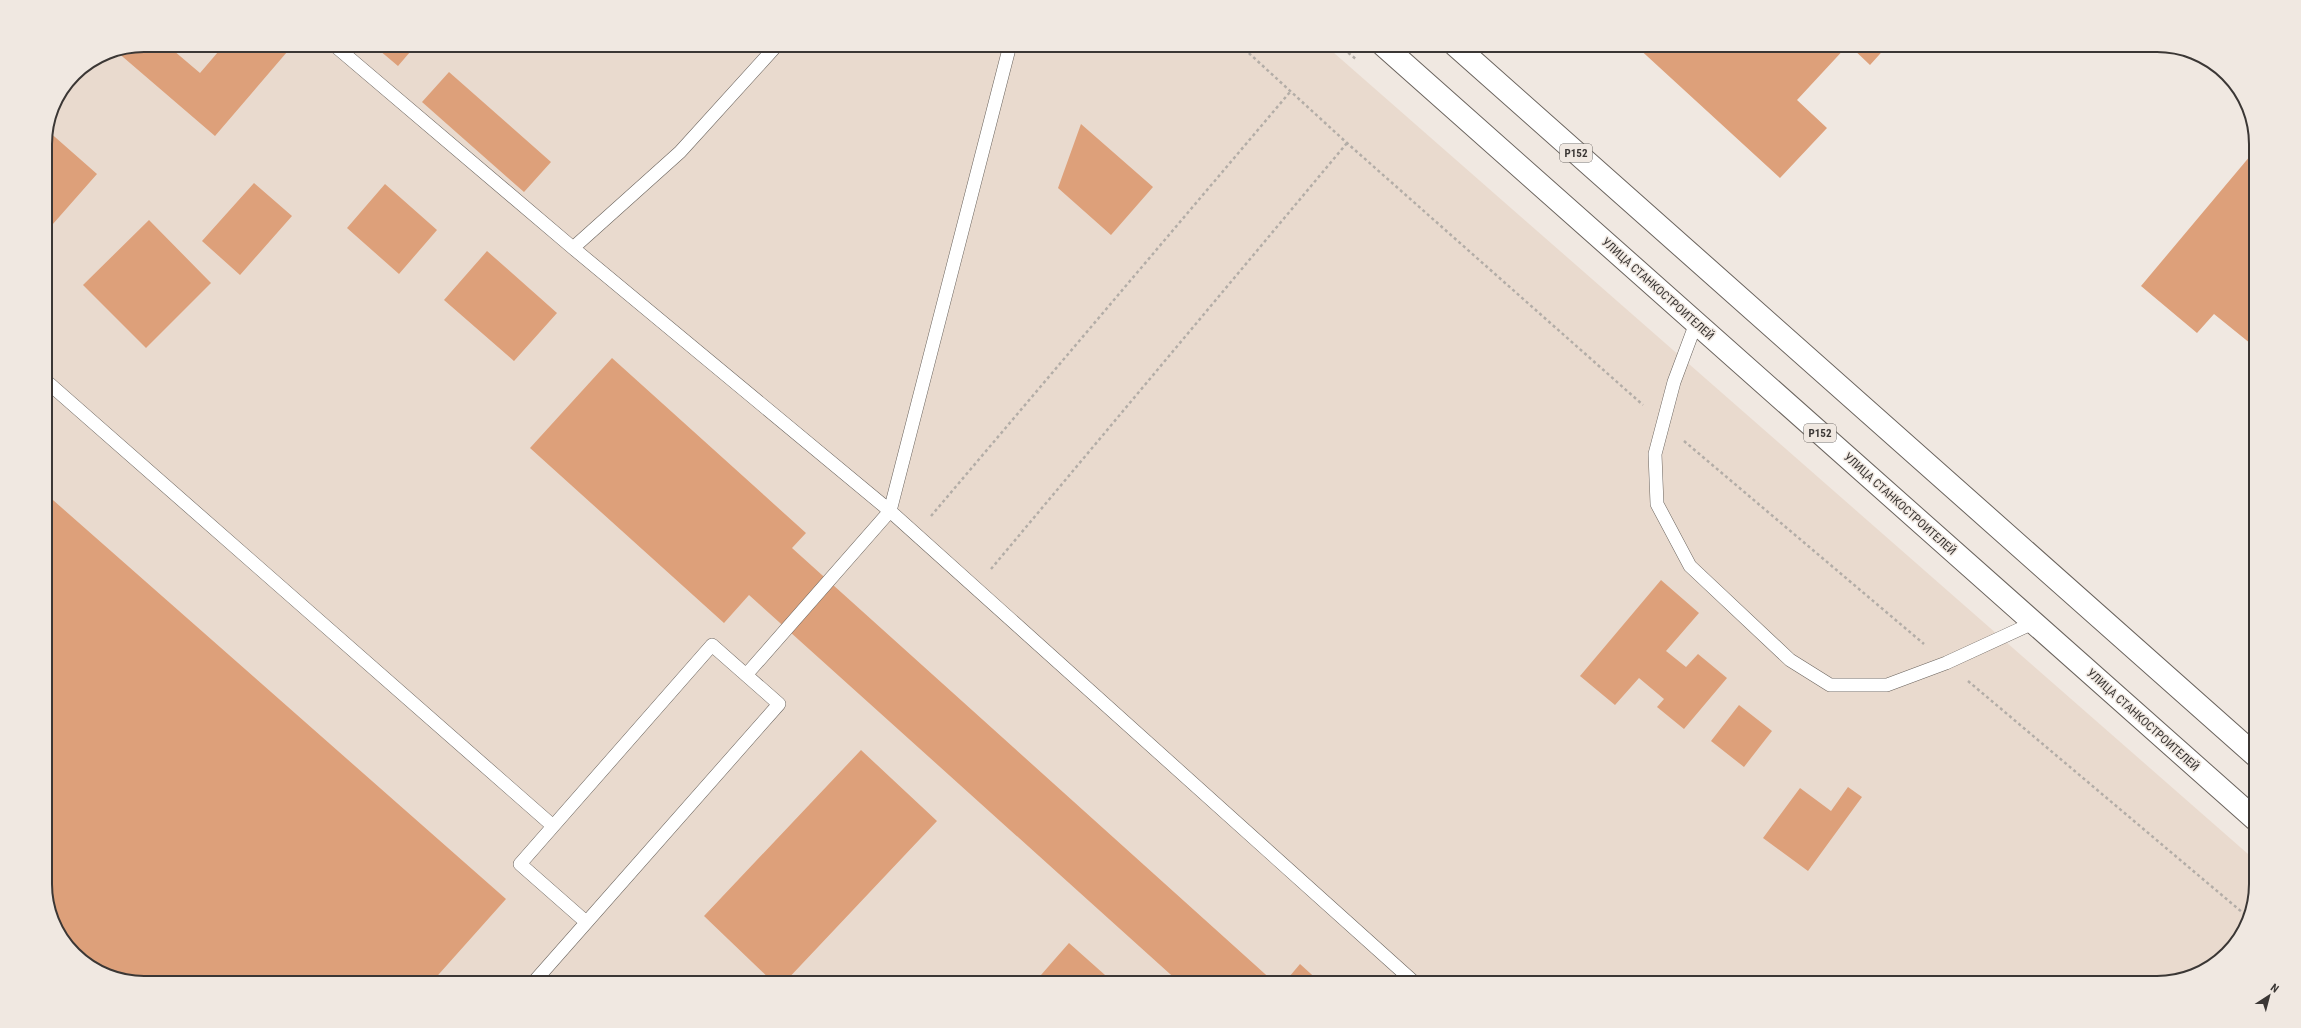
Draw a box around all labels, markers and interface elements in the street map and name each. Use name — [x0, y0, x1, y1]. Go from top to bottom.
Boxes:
road number: Р152 — [1560, 144, 1592, 162]
street label: УЛИЦА СТАНКОСТРОИТЕЛЕЙ — [1599, 234, 1718, 343]
road number: Р152 — [1804, 424, 1836, 442]
street label: УЛИЦА СТАНКОСТРОИТЕЛЕЙ — [1841, 449, 1960, 558]
street label: УЛИЦА СТАНКОСТРОИТЕЛЕЙ — [2084, 665, 2203, 774]
north arrow — [2249, 976, 2289, 1016]
text: N — [2268, 981, 2281, 996]

